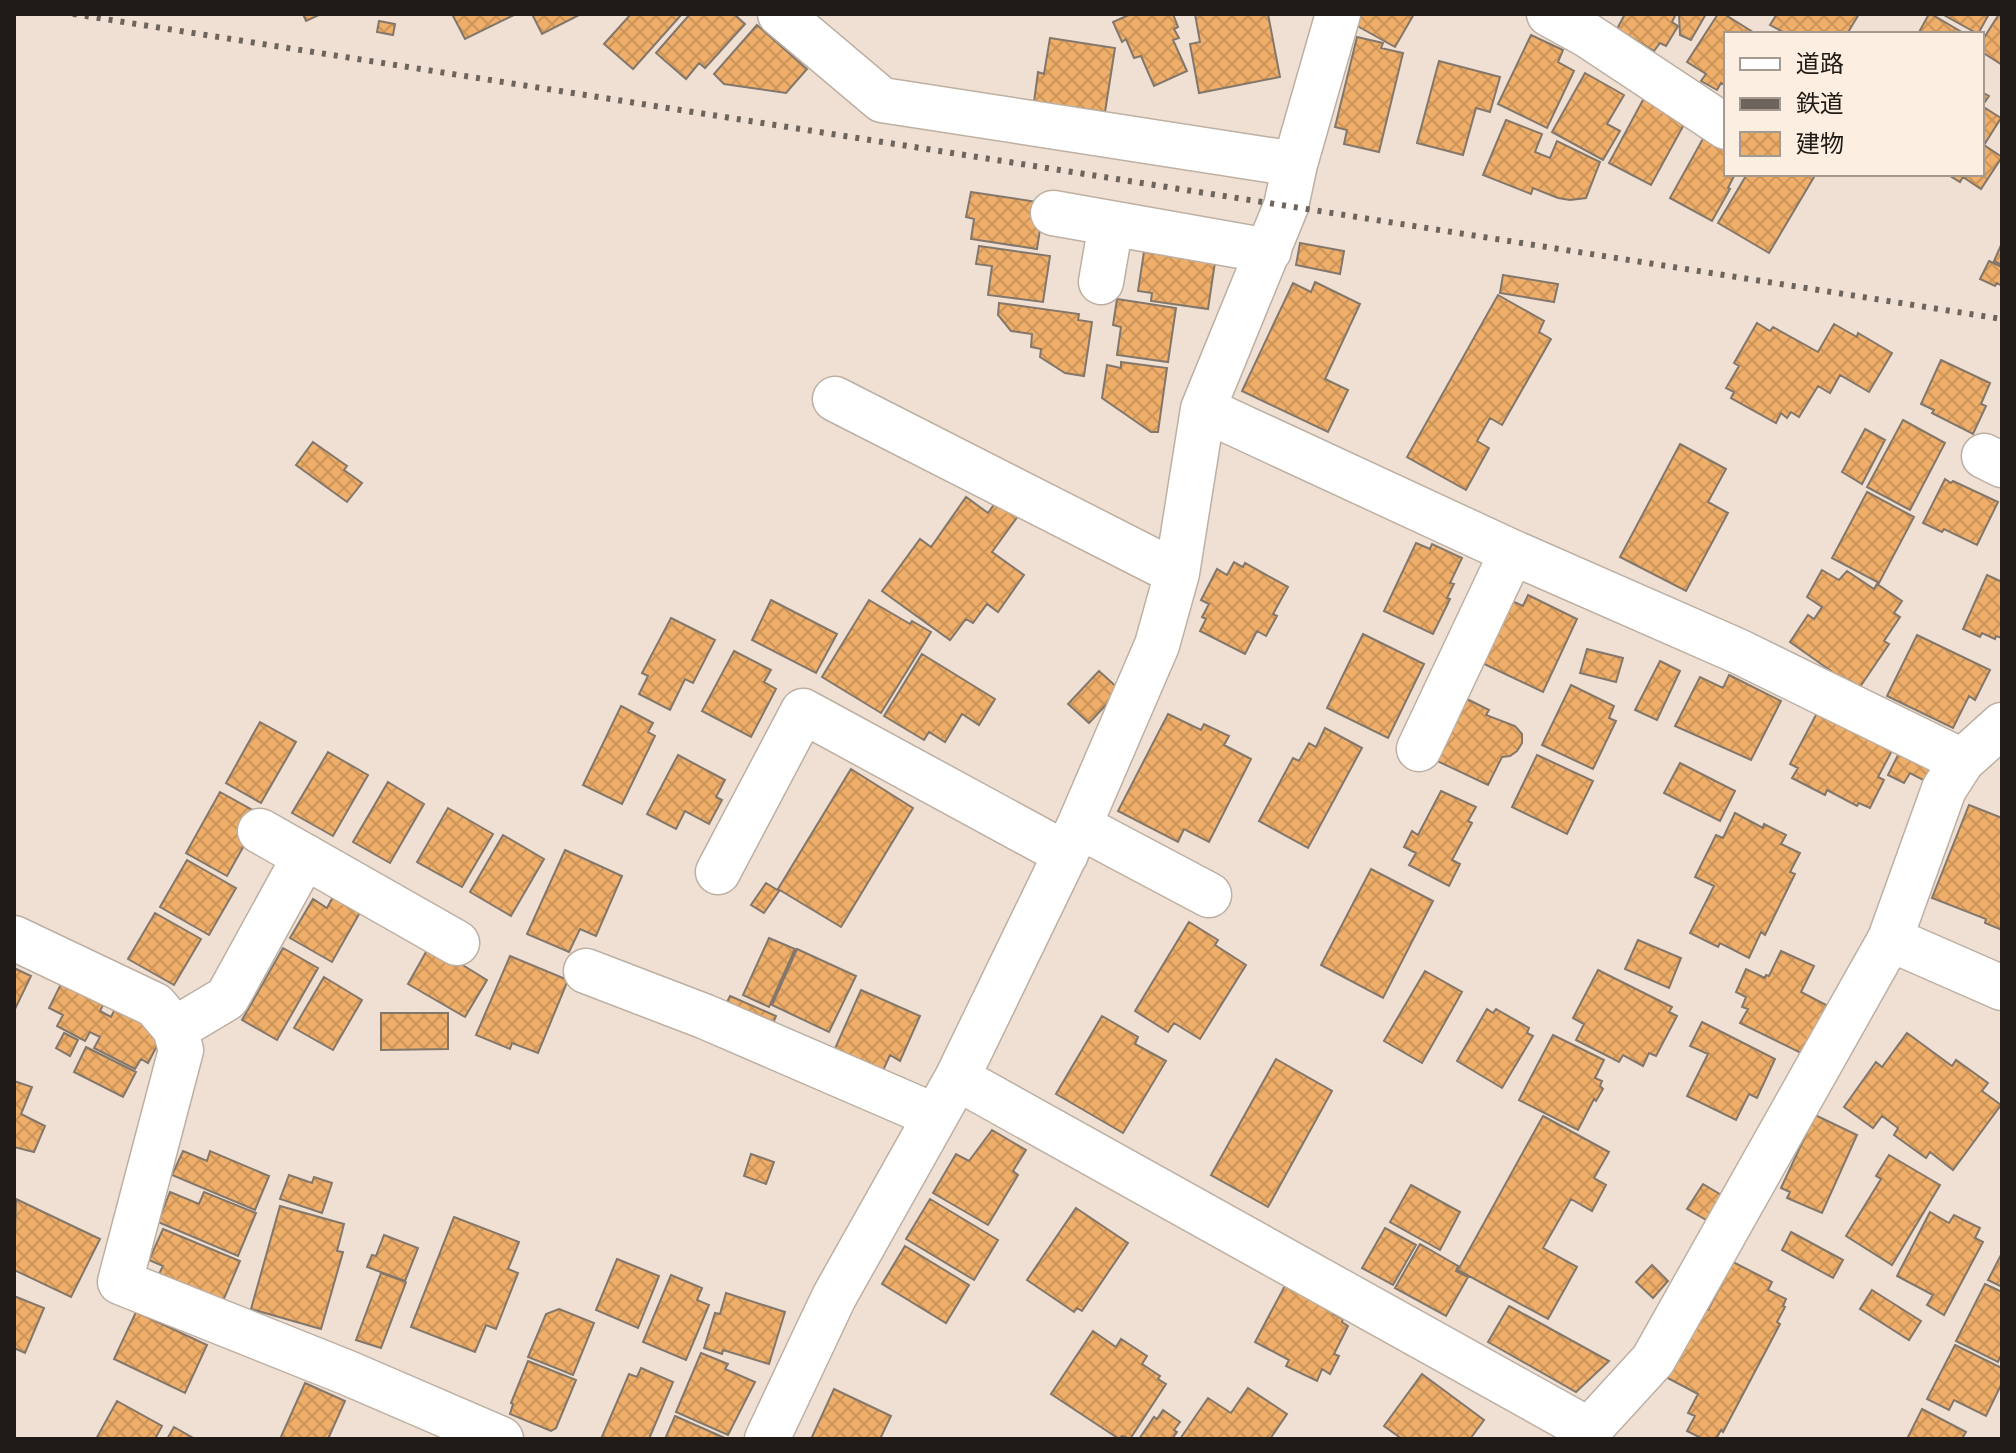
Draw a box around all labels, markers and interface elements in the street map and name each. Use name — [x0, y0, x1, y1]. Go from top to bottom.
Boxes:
legend — [1724, 32, 1984, 176]
text: 道路 — [1796, 50, 1844, 78]
text: 鉄道 — [1796, 90, 1844, 118]
text: 建物 — [1796, 130, 1844, 158]

